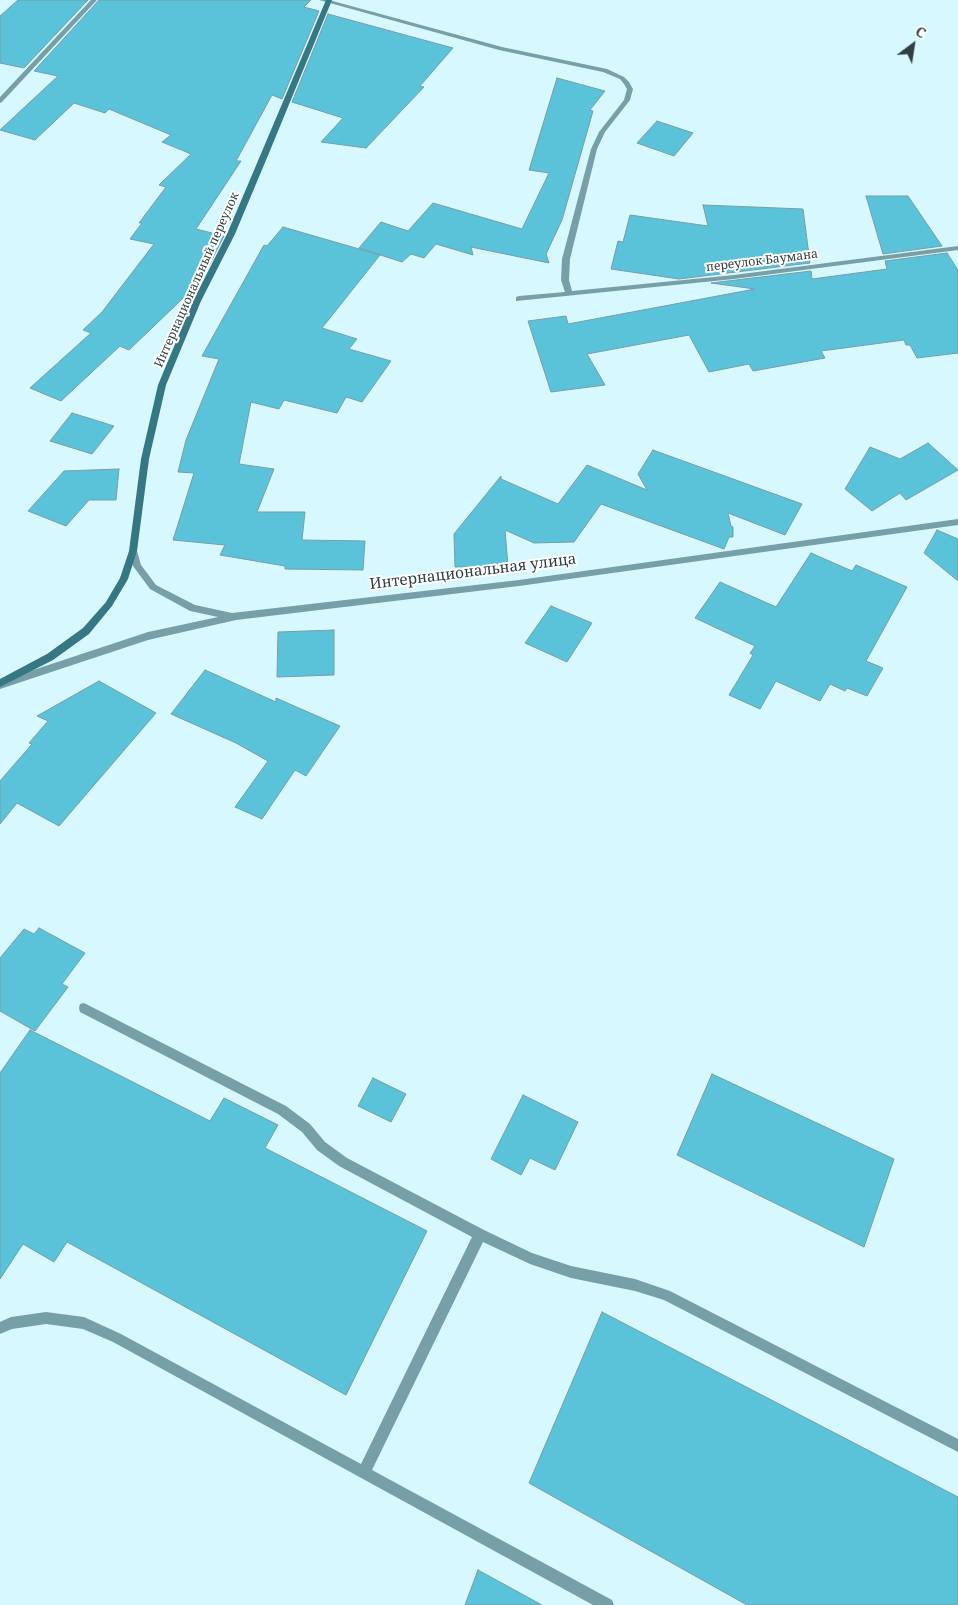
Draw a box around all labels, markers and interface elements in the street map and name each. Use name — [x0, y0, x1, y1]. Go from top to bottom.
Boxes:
north arrow — [888, 20, 938, 70]
text: С — [912, 21, 930, 42]
street label: Интернациональный переулок — [152, 190, 242, 370]
street label: переулок Баумана — [705, 247, 819, 275]
street label: Интернациональная улица — [369, 550, 577, 594]

